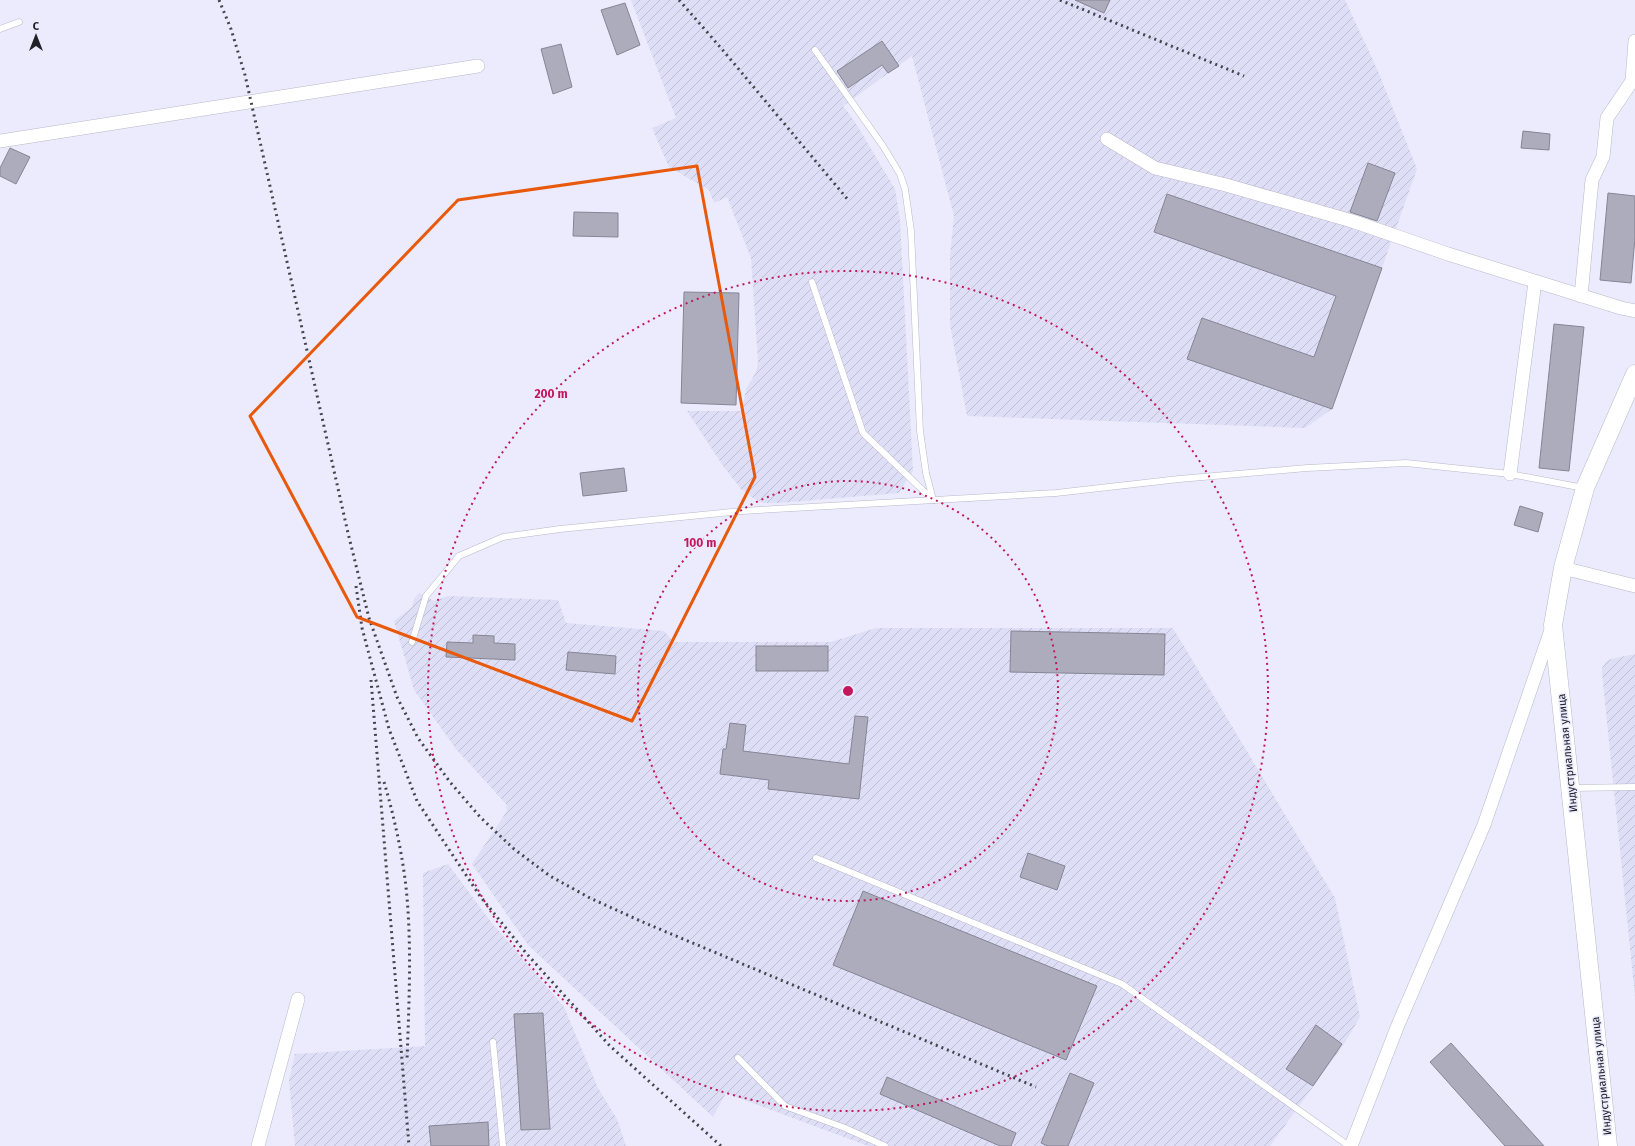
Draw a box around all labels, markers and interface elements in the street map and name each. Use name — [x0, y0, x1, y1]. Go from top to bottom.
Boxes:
north arrow — [16, 16, 56, 56]
text: С — [33, 20, 40, 33]
text: 200 m — [534, 387, 568, 401]
text: 100 m — [684, 536, 716, 550]
centre of rings — [841, 684, 855, 698]
street label: Индустриальная улица — [1555, 693, 1580, 813]
street label: Индустриальная улица — [1589, 1016, 1614, 1136]

